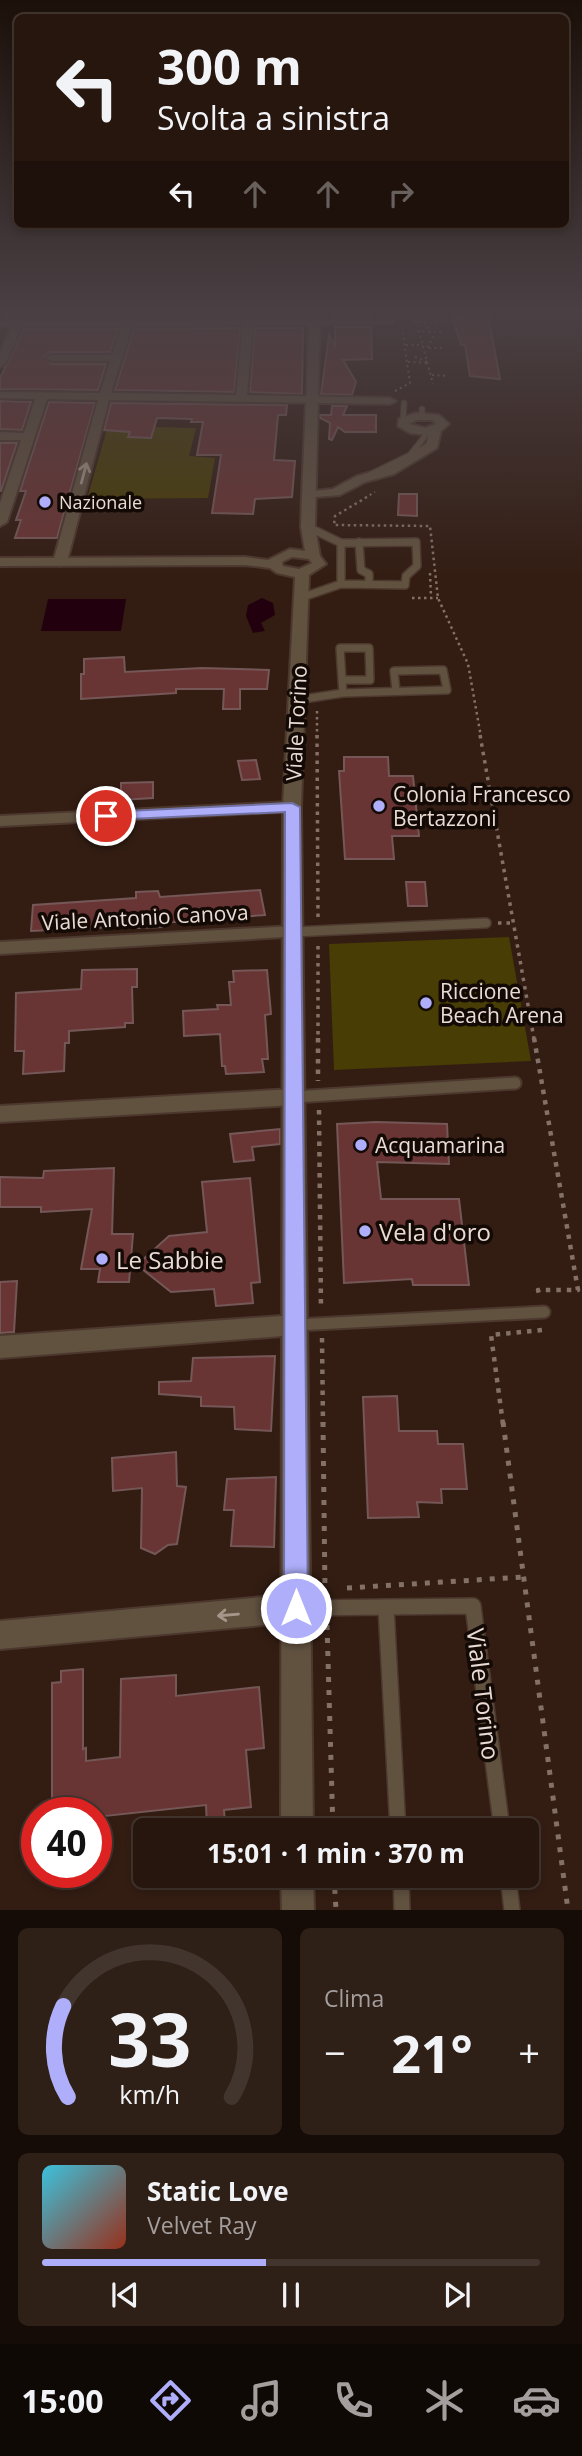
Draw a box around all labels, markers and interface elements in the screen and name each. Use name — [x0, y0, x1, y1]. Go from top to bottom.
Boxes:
text: 300 m — [157, 33, 302, 99]
icon: left — [42, 42, 133, 133]
text: Svolta a sinistra — [157, 96, 390, 139]
icon: left — [163, 175, 201, 213]
icon: ahead — [236, 175, 274, 213]
icon: ahead — [309, 175, 347, 213]
icon: right — [382, 175, 420, 213]
one-way arrow — [78, 462, 91, 484]
place label: Nazionale — [59, 490, 142, 514]
marker: Nazionale — [37, 494, 53, 510]
street label: Viale Torino — [279, 665, 313, 781]
place label: Colonia Francesco Bertazzoni — [393, 780, 571, 832]
pin — [76, 786, 136, 846]
icon: arrive — [87, 797, 125, 835]
marker: Colonia Francesco Bertazzoni — [371, 798, 387, 814]
street label: Viale Antonio Canova — [41, 898, 249, 936]
place label: Riccione Beach Arena — [440, 977, 564, 1029]
marker: Riccione Beach Arena — [418, 995, 434, 1011]
place label: Acquamarina — [375, 1131, 505, 1159]
marker: Acquamarina — [353, 1137, 369, 1153]
place label: Vela d'oro — [379, 1215, 491, 1248]
marker: Vela d'oro — [357, 1223, 373, 1239]
place label: Le Sabbie — [116, 1243, 224, 1276]
marker: Le Sabbie — [94, 1251, 110, 1267]
position arrow — [259, 1571, 333, 1645]
one-way arrow — [218, 1608, 240, 1621]
street label: Viale Torino — [460, 1626, 508, 1762]
speed limit sign: 40 — [21, 1797, 112, 1888]
text: 15:01 · 1 min · 370 m — [207, 1835, 465, 1871]
text: Clima — [324, 1982, 384, 2014]
text: 33 — [108, 1990, 192, 2089]
text: 21° — [391, 2017, 473, 2088]
text: − — [324, 2026, 346, 2078]
text: + — [518, 2026, 540, 2078]
text: km/h — [120, 2077, 180, 2111]
text: Static Love — [147, 2173, 289, 2209]
text: Velvet Ray — [147, 2209, 257, 2241]
icon: previous — [106, 2276, 144, 2314]
icon: pause — [272, 2276, 310, 2314]
icon: next — [438, 2276, 476, 2314]
icon: directions — [146, 2376, 195, 2425]
icon: music — [237, 2376, 286, 2425]
icon: phone — [329, 2376, 378, 2425]
icon: climate — [420, 2376, 469, 2425]
icon: car — [512, 2376, 561, 2425]
text: 15:00 — [21, 2379, 104, 2422]

